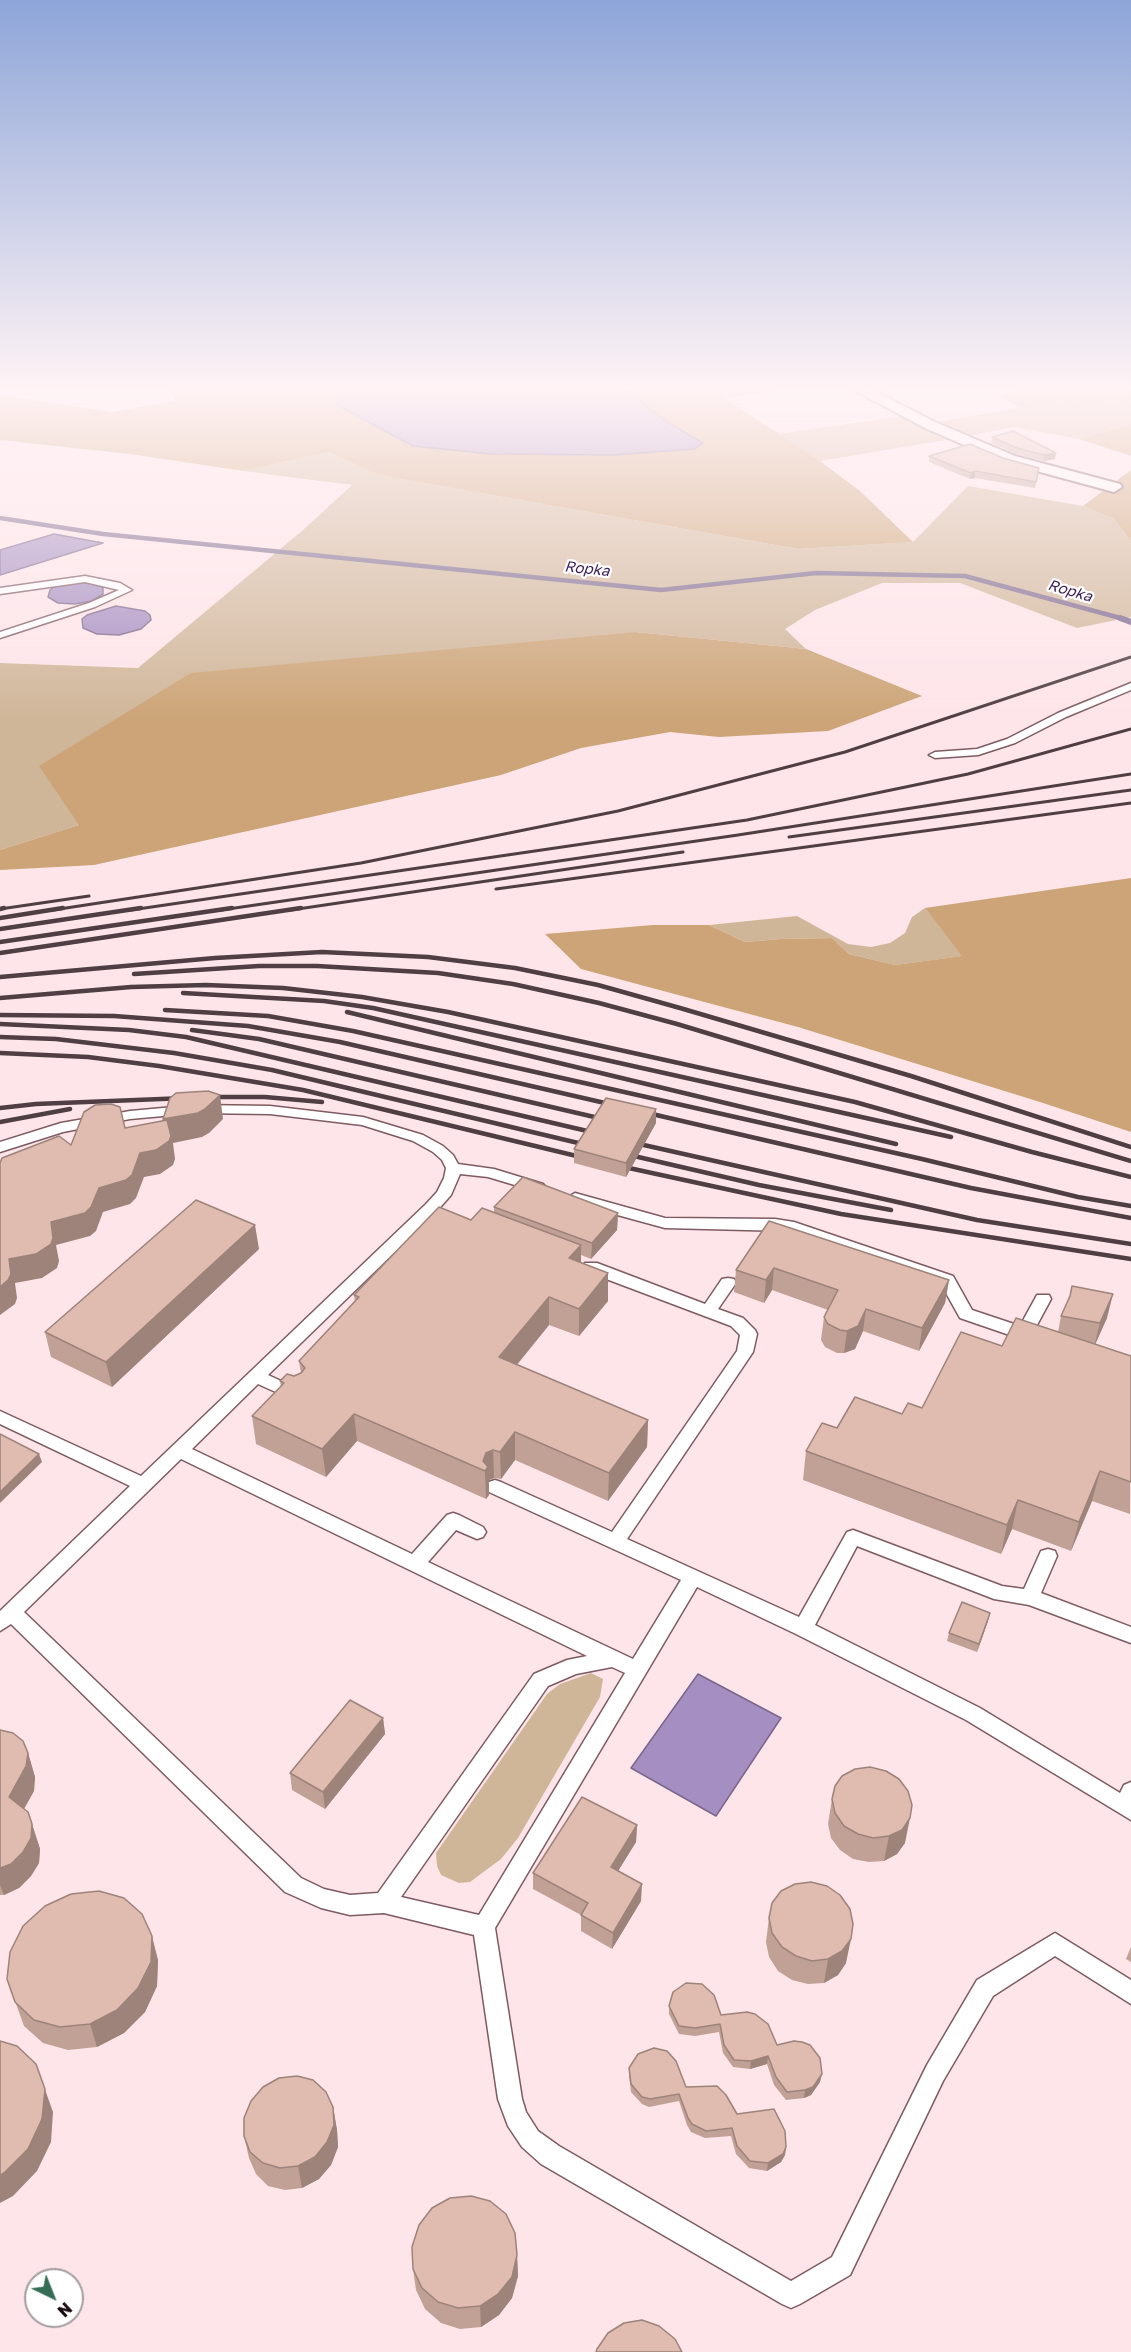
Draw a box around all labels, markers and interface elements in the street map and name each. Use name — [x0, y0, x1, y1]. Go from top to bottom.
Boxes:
water label: Ropka — [564, 558, 610, 580]
water label: Ropka — [1046, 576, 1094, 606]
north arrow — [24, 2268, 84, 2328]
text: N — [54, 2298, 76, 2321]

